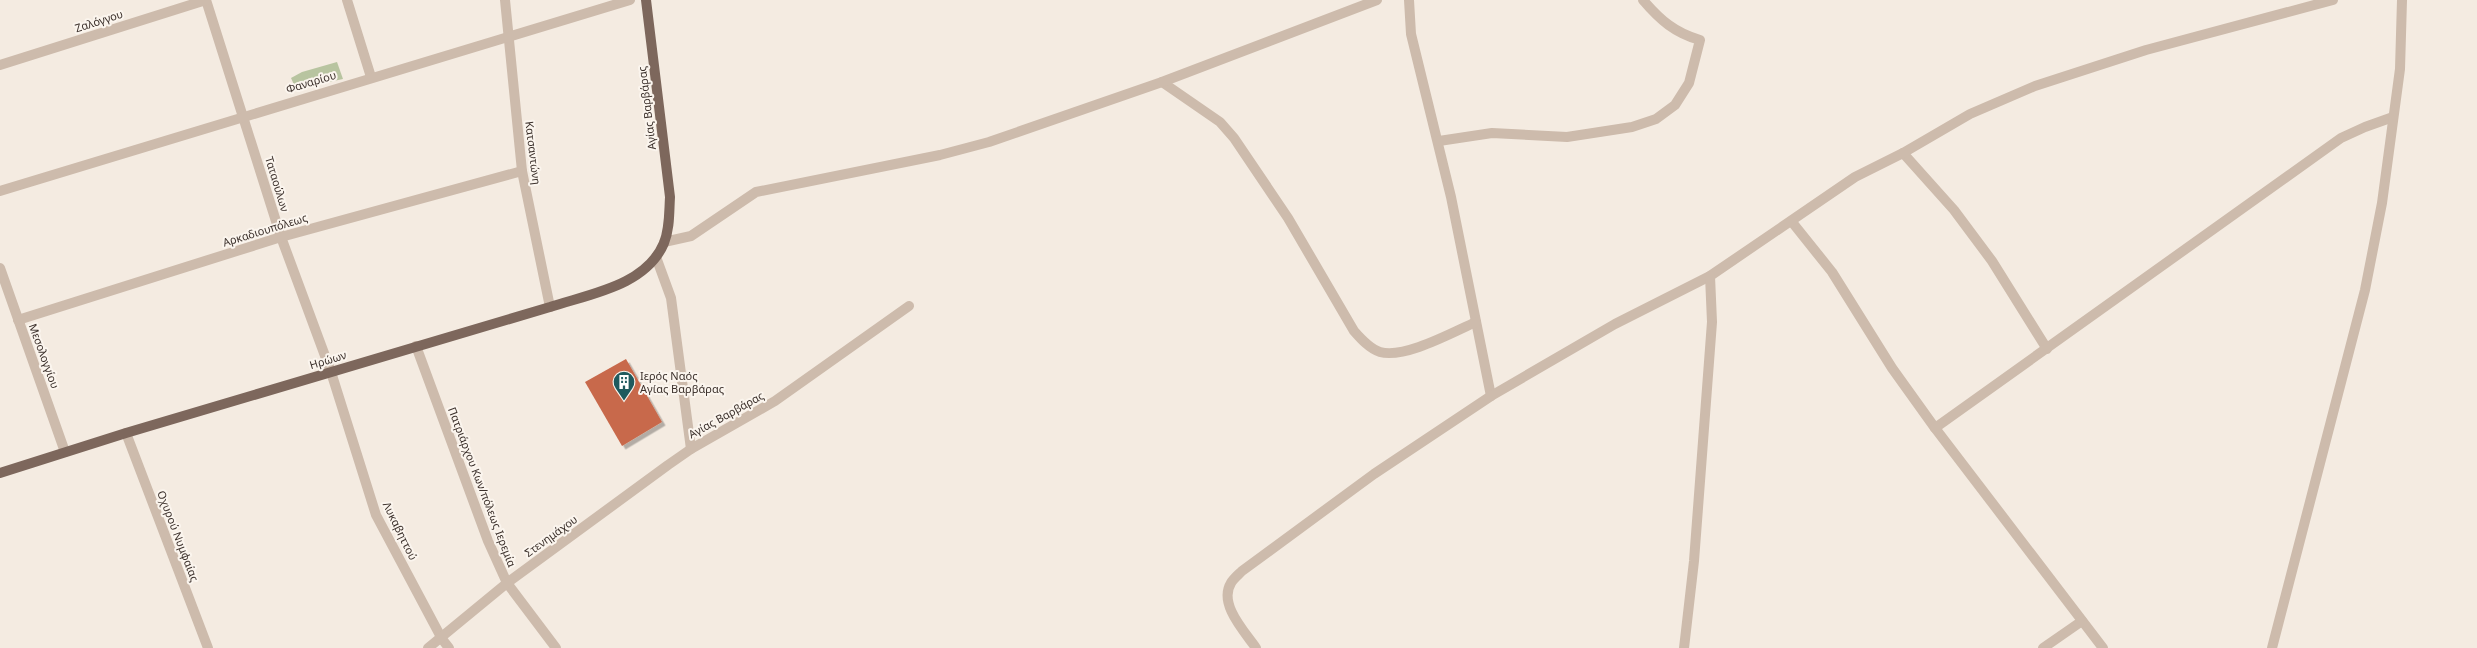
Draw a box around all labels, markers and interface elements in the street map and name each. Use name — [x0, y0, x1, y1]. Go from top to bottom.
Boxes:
street label: Ζαλόγγου — [73, 6, 125, 35]
street label: Αγίας Βαρβάρας — [634, 65, 659, 151]
street label: Φαναρίου — [284, 67, 338, 96]
street label: Κατσαντώνη — [522, 120, 545, 186]
street label: Ταταούλων — [262, 155, 293, 213]
street label: Αρκαδιουπόλεως — [221, 210, 309, 250]
street label: Μεσολογγίου — [26, 321, 63, 390]
street label: Ηρώων — [308, 347, 348, 372]
place label: Ιερός Ναός Αγίας Βαρβάρας — [640, 368, 724, 396]
building icon: Ιερός Ναός Αγίας Βαρβάρας — [611, 369, 637, 402]
street label: Αγίας Βαρβάρας — [685, 388, 766, 441]
street label: Πατριάρχου Κων/πόλεως Ιερεμία — [445, 405, 520, 569]
street label: Οχυρού Νυμφαίας — [154, 488, 203, 583]
street label: Λυκαβηττού — [380, 499, 421, 562]
street label: Στενημάχου — [521, 511, 580, 560]

